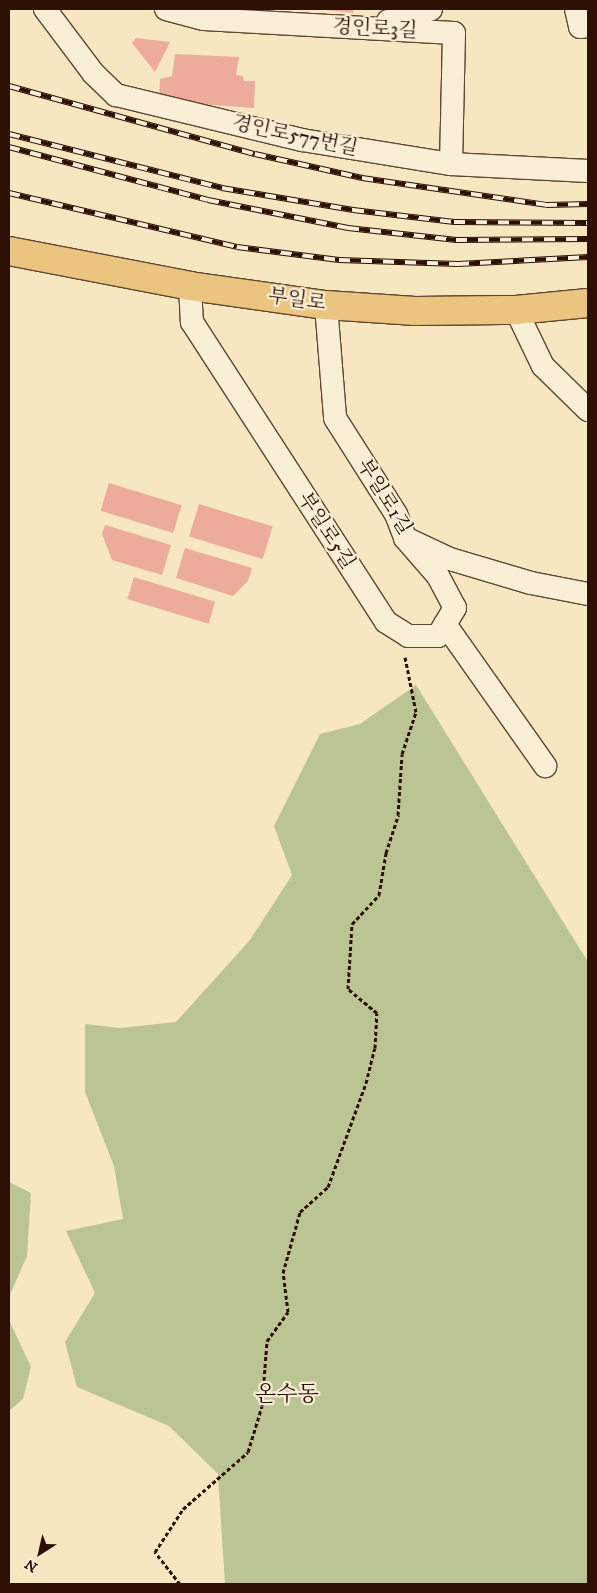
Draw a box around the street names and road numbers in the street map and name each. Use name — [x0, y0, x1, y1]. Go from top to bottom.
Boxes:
street label: 경인로3길 — [332, 15, 418, 43]
street label: 경인로577번길 — [230, 111, 360, 161]
street label: 부일로 — [267, 284, 327, 316]
street label: 부일로1길 — [351, 455, 417, 539]
street label: 부일로5길 — [292, 488, 360, 574]

